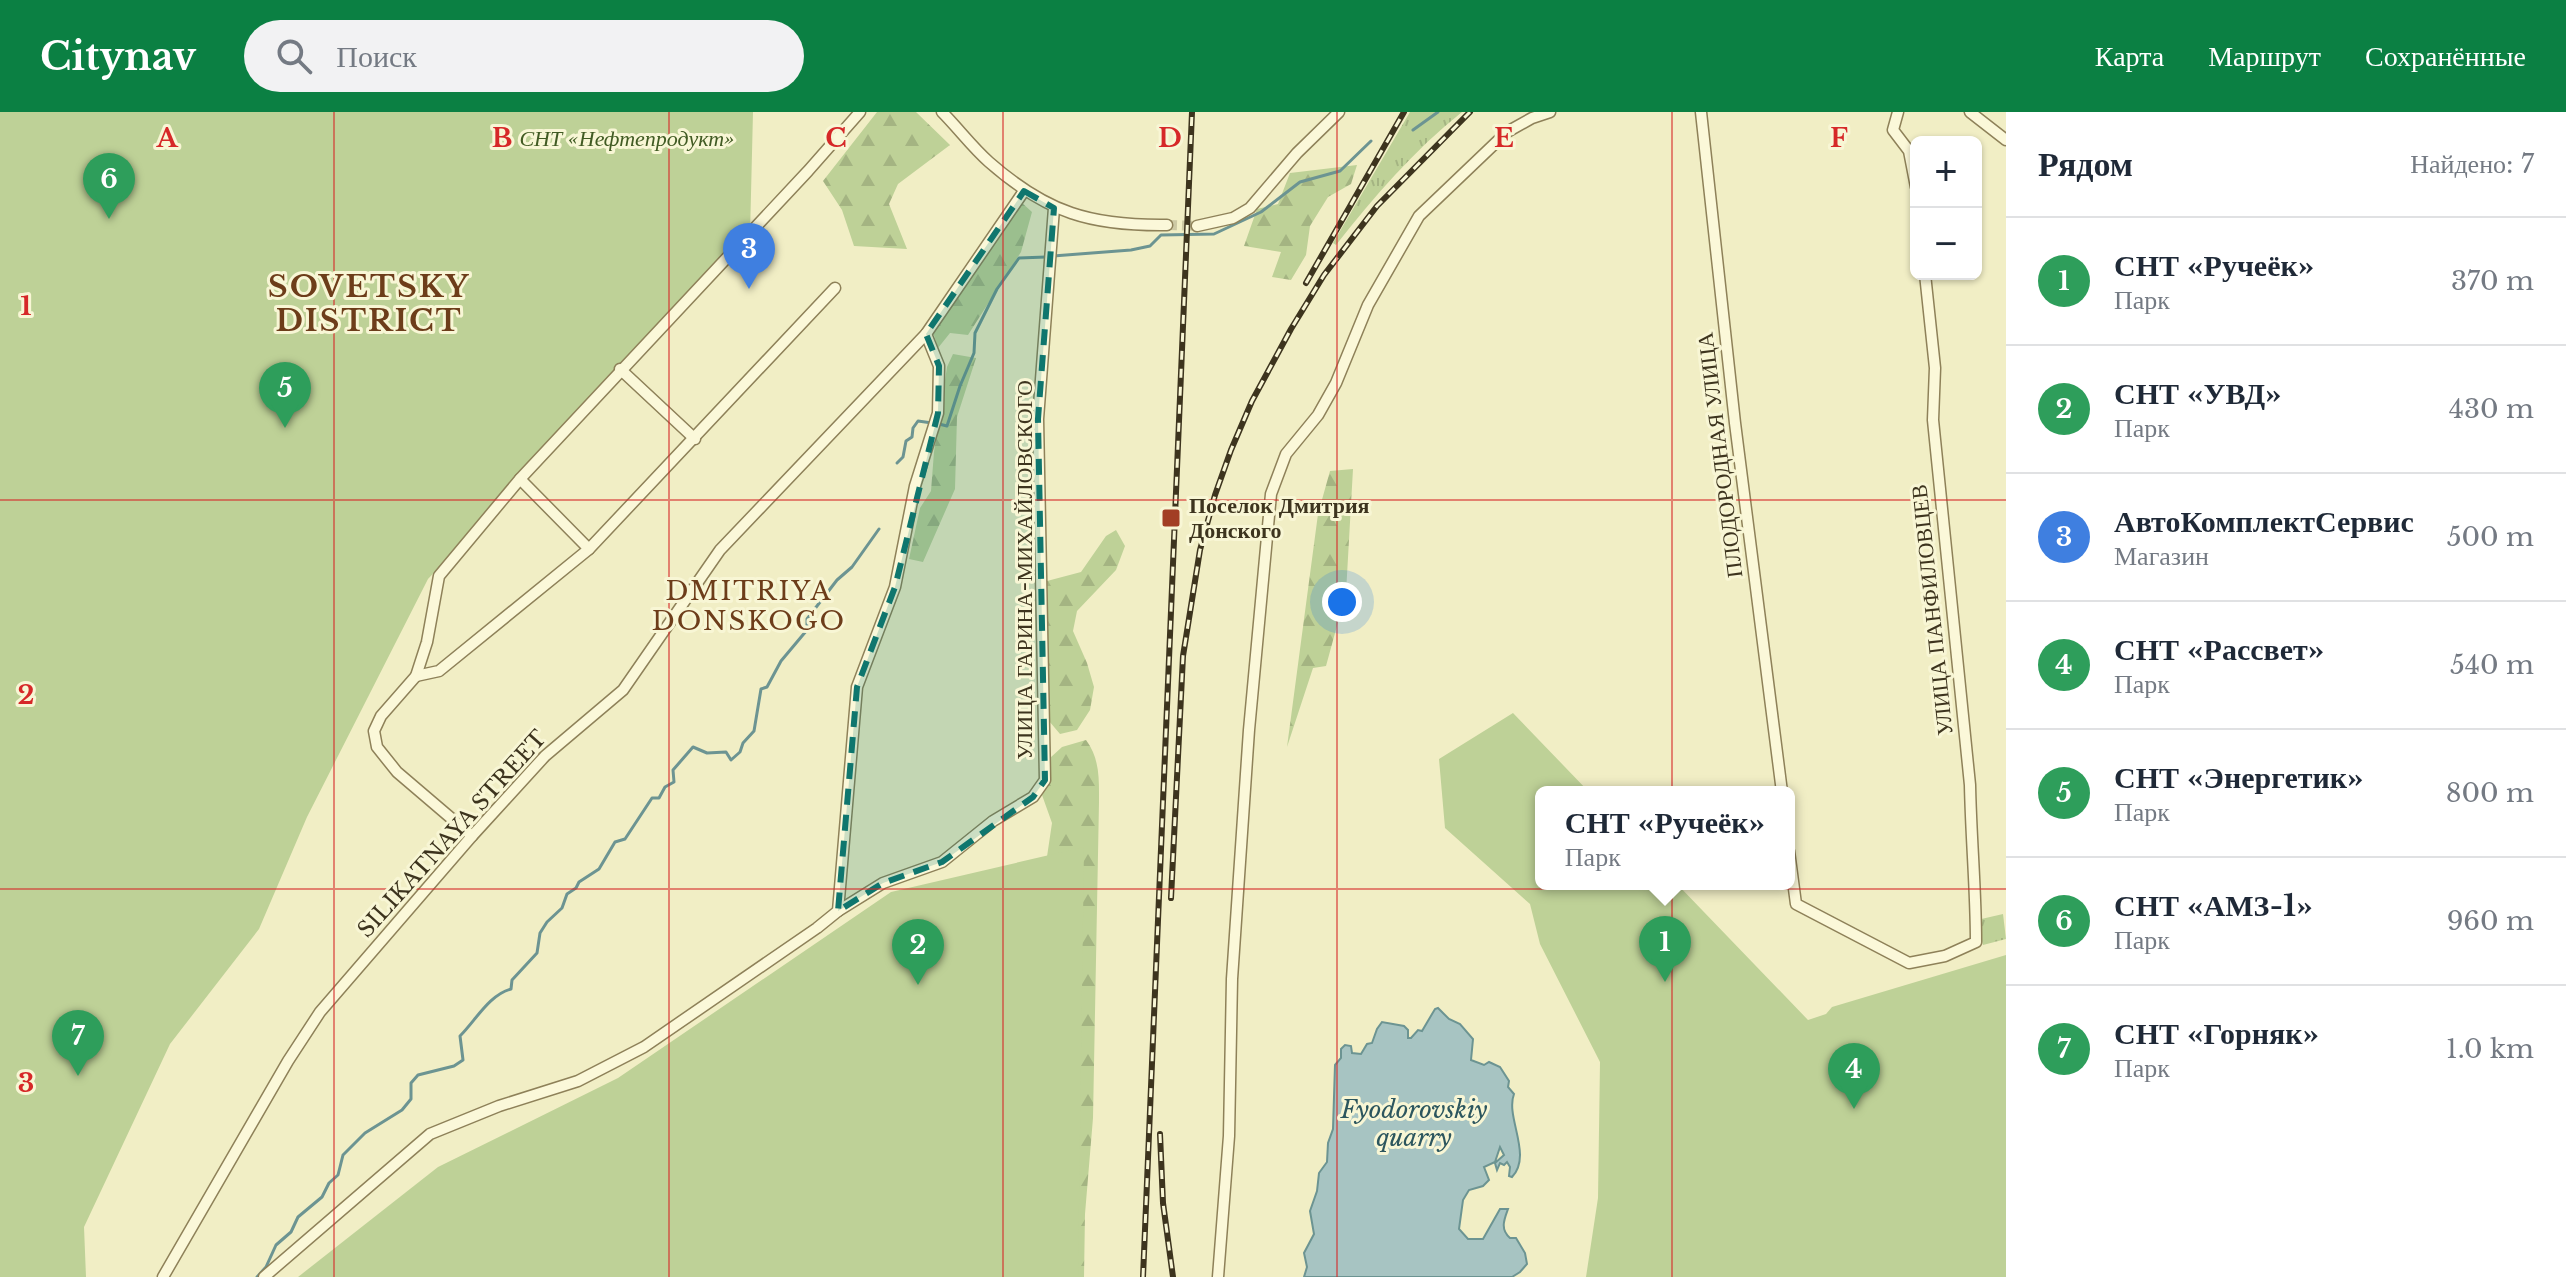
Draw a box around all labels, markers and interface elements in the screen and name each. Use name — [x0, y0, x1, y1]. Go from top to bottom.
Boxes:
search box — [244, 20, 804, 92]
text: Citynav — [40, 33, 196, 80]
icon: search — [272, 34, 316, 78]
text: Поиск — [336, 38, 417, 75]
text: Карта — [2095, 39, 2164, 74]
text: Маршрут — [2208, 39, 2321, 74]
text: Сохранённые — [2365, 39, 2526, 74]
text: A — [155, 122, 178, 154]
text: B — [492, 122, 512, 154]
text: C — [825, 122, 847, 154]
text: D — [1158, 122, 1182, 154]
text: E — [1494, 122, 1514, 154]
text: F — [1830, 122, 1848, 154]
park label: СНТ «Нефтепродукт» — [519, 125, 735, 152]
map controls — [1910, 136, 1982, 280]
button: + — [1910, 136, 1982, 208]
text: Рядом — [2038, 143, 2133, 185]
text: Найдено: 7 — [2410, 148, 2534, 180]
pin: 6 — [83, 153, 135, 219]
button: − — [1910, 208, 1982, 280]
pin: 3 — [723, 223, 775, 289]
text: СНТ «Ручеёк» — [2114, 247, 2314, 284]
text: 1 — [2058, 265, 2070, 297]
text: 370 m — [2451, 265, 2534, 297]
district label: SOVETSKY DISTRICT — [268, 268, 470, 339]
text: Парк — [2114, 284, 2170, 316]
text: 1 — [20, 290, 32, 322]
street label: ПЛОДОРОДНАЯ УЛИЦА — [1692, 331, 1748, 579]
pin: 5 — [259, 362, 311, 428]
text: СНТ «УВД» — [2114, 375, 2282, 412]
street label: УЛИЦА ГАРИНА-МИХАЙЛОВСКОГО — [1011, 380, 1038, 760]
text: 2 — [2056, 393, 2072, 425]
text: 430 m — [2449, 393, 2534, 425]
text: Парк — [2114, 412, 2170, 444]
street label: УЛИЦА ПАНФИЛОВЦЕВ — [1905, 483, 1959, 737]
place label: Поселок Дмитрия Донского — [1189, 492, 1370, 544]
text: АвтоКомплектСервис — [2114, 503, 2414, 540]
marker: Поселок Дмитрия Донского — [1160, 507, 1182, 529]
text: 3 — [2056, 521, 2072, 553]
text: 500 m — [2447, 521, 2534, 553]
text: Магазин — [2114, 540, 2209, 572]
district label: DMITRIYA DONSKOGO — [652, 575, 846, 637]
your location — [1322, 582, 1362, 622]
text: СНТ «Рассвет» — [2114, 631, 2324, 668]
text: 4 — [2055, 649, 2073, 681]
text: 540 m — [2450, 649, 2534, 681]
text: Парк — [2114, 668, 2170, 700]
text: 2 — [18, 679, 34, 711]
street label: SILIKATNAYA STREET — [352, 725, 552, 943]
text: СНТ «Энергетик» — [2114, 759, 2364, 796]
text: 5 — [2056, 777, 2072, 809]
text: 800 m — [2446, 777, 2534, 809]
popup — [1535, 786, 1795, 890]
text: Парк — [2114, 796, 2170, 828]
text: СНТ «Ручеёк» — [1565, 804, 1765, 841]
text: Парк — [1565, 841, 1621, 873]
text: СНТ «АМЗ-1» — [2114, 887, 2313, 924]
text: 6 — [2055, 905, 2073, 937]
text: 960 m — [2447, 905, 2534, 937]
pin: 1 — [1639, 916, 1691, 982]
pin: 2 — [892, 919, 944, 985]
text: Парк — [2114, 924, 2170, 956]
pin: 7 — [52, 1010, 104, 1076]
text: СНТ «Горняк» — [2114, 1015, 2319, 1052]
text: 7 — [2057, 1033, 2071, 1065]
text: 1.0 km — [2446, 1033, 2534, 1065]
pin: 4 — [1828, 1043, 1880, 1109]
text: Парк — [2114, 1052, 2170, 1084]
text: 3 — [18, 1067, 34, 1099]
water label: Fyodorovskiy quarry — [1340, 1095, 1488, 1152]

